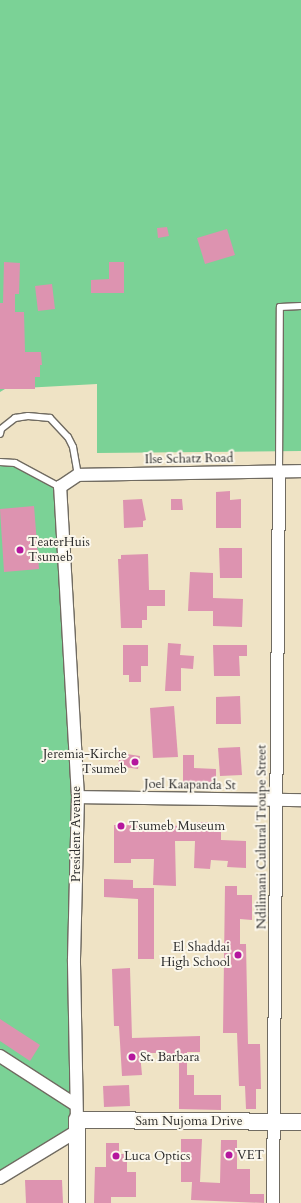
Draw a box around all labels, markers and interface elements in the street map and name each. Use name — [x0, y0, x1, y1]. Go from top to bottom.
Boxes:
street label: Ilse Schatz Road — [145, 450, 233, 468]
place label: TeaterHuis Tsumeb — [28, 535, 90, 566]
marker: TeaterHuis Tsumeb — [15, 545, 25, 555]
street label: Ndilimani Cultural Troupe Street — [254, 745, 270, 929]
place label: Jeremia-Kirche Tsumeb — [43, 747, 127, 778]
marker: Jeremia-Kirche Tsumeb — [130, 757, 140, 767]
street label: Joel Kaapanda St — [144, 776, 236, 794]
street label: President Avenue — [68, 786, 84, 882]
place label: Tsumeb Museum — [129, 818, 225, 834]
marker: Tsumeb Museum — [116, 821, 126, 831]
place label: El Shaddai High School — [161, 940, 230, 971]
marker: El Shaddai High School — [233, 950, 243, 960]
place label: St. Barbara — [140, 1049, 200, 1065]
marker: St. Barbara — [127, 1052, 137, 1062]
street label: Sam Nujoma Drive — [135, 1113, 243, 1129]
place label: VET — [237, 1147, 264, 1163]
place label: Luca Optics — [124, 1148, 190, 1164]
marker: VET — [224, 1150, 234, 1160]
marker: Luca Optics — [111, 1151, 121, 1161]

